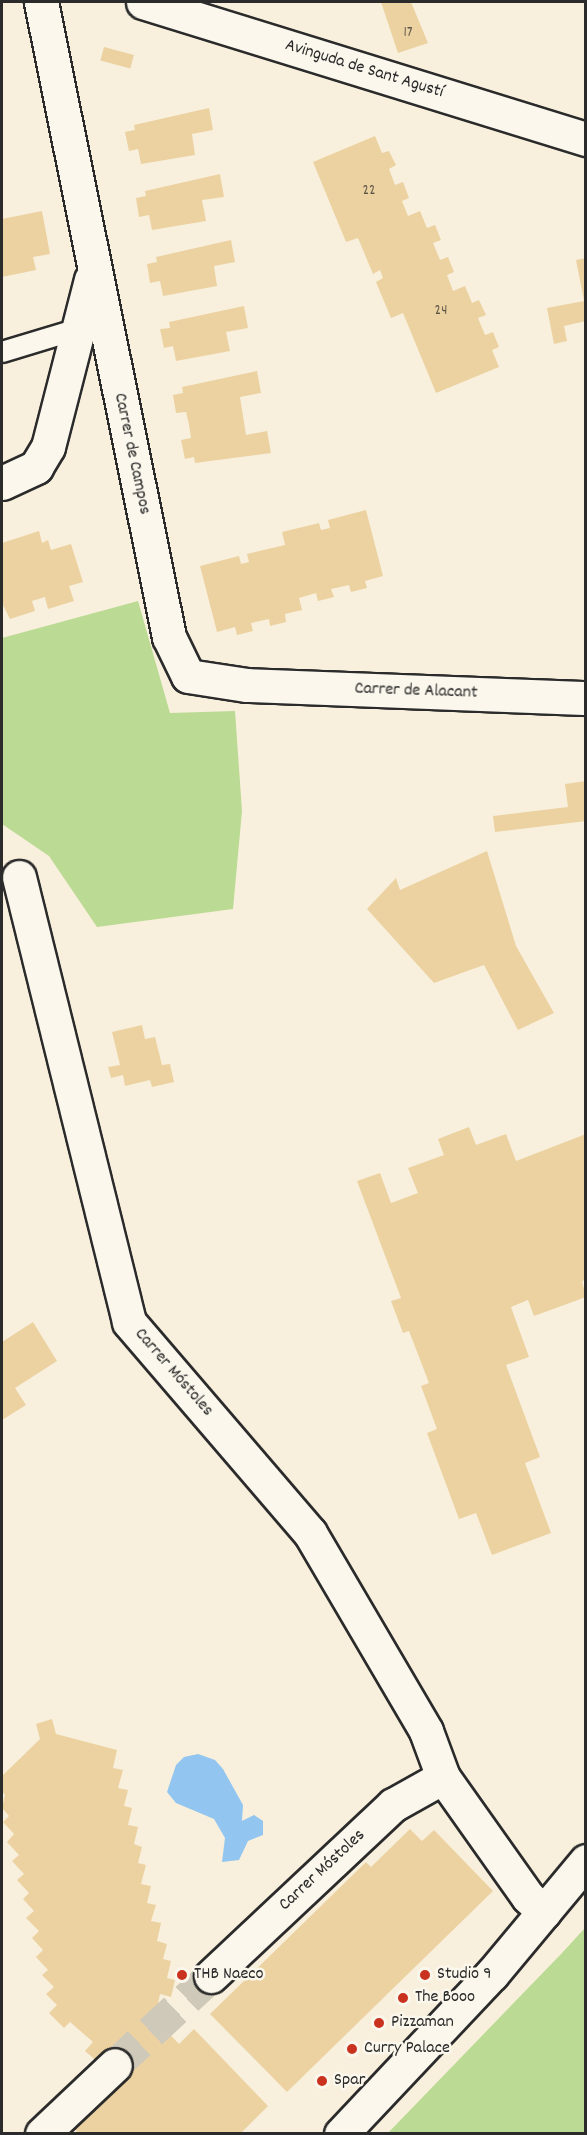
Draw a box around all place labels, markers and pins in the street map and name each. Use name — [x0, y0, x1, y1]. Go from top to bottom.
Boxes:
place label: THB Naeco — [194, 1964, 264, 1986]
place label: Studio 9 — [437, 1964, 491, 1986]
marker: THB Naeco — [175, 1968, 189, 1982]
marker: Studio 9 — [418, 1968, 432, 1982]
place label: The Booo — [415, 1987, 475, 2009]
marker: The Booo — [396, 1991, 410, 2005]
place label: Pizzaman — [391, 2012, 454, 2034]
marker: Pizzaman — [372, 2016, 386, 2030]
place label: Curry Palace — [364, 2038, 450, 2060]
marker: Curry Palace — [345, 2042, 359, 2056]
place label: Spar — [334, 2070, 365, 2092]
marker: Spar — [315, 2074, 329, 2088]

